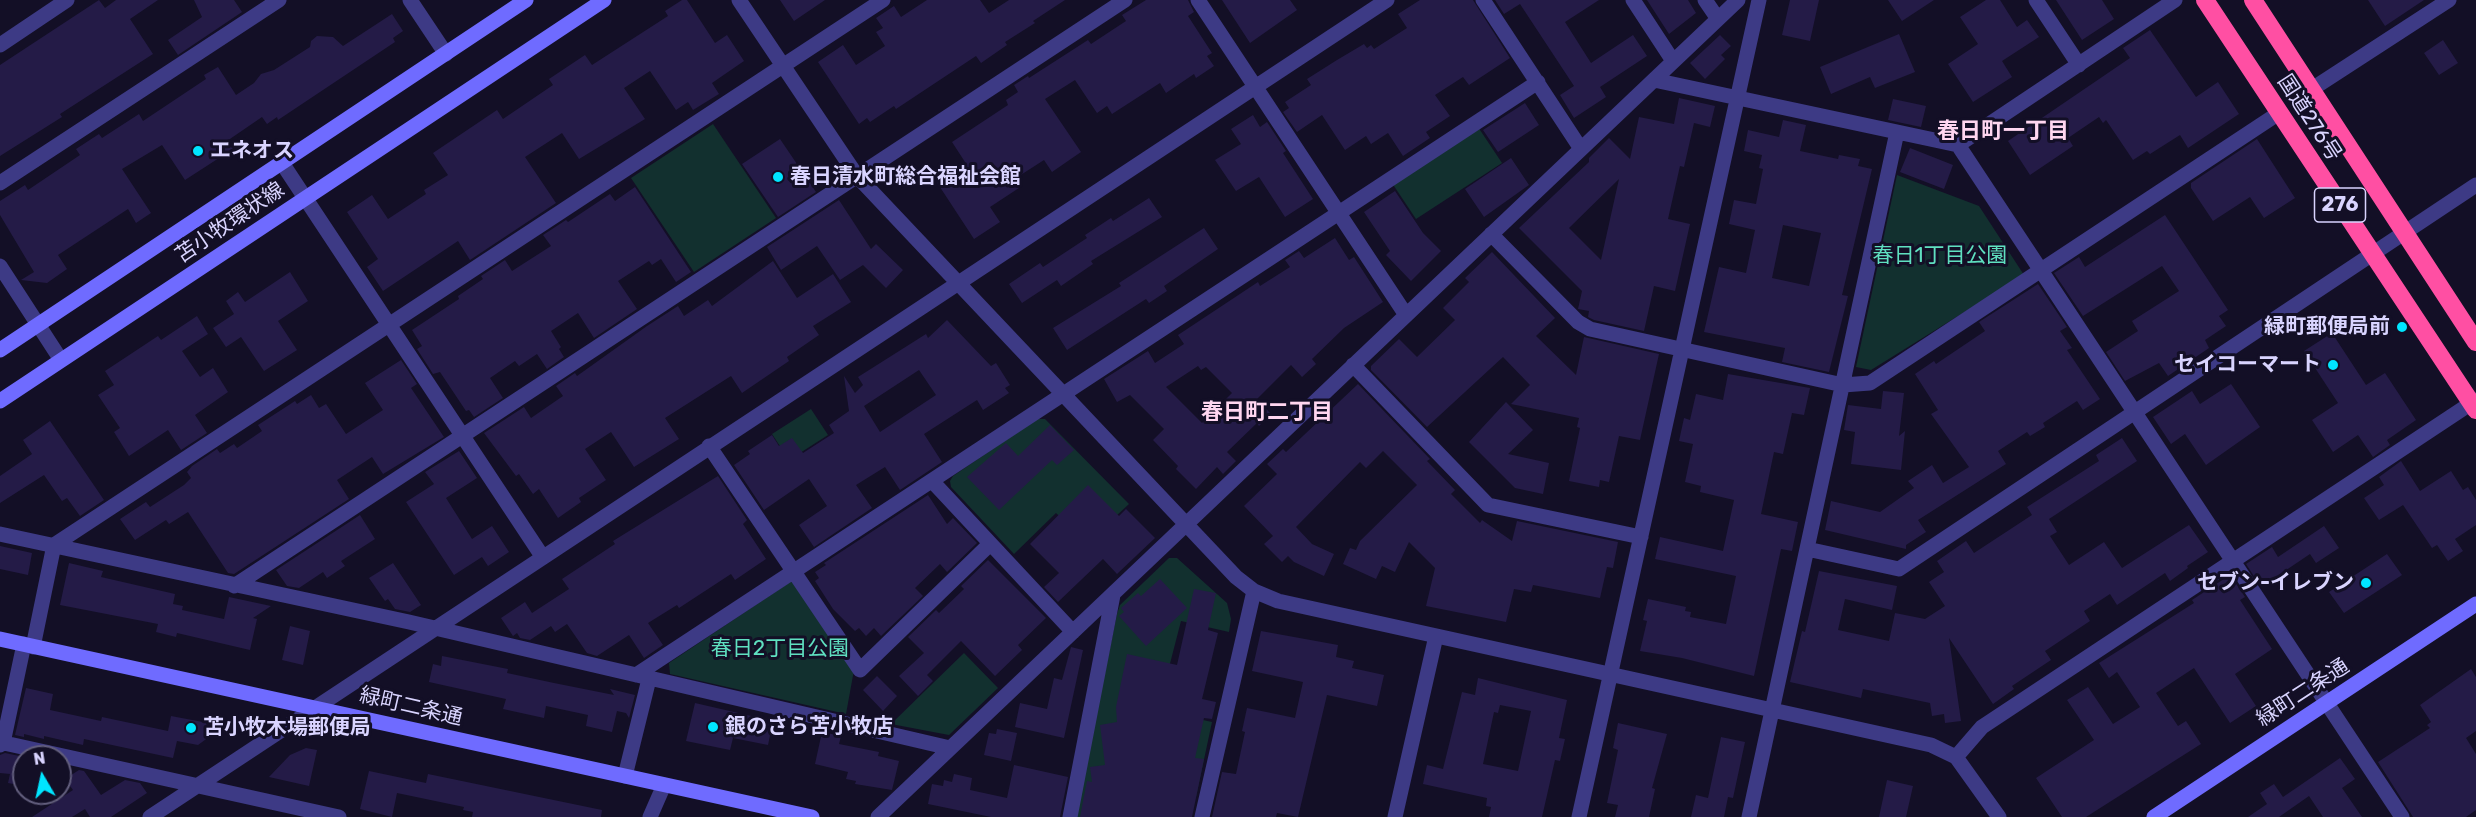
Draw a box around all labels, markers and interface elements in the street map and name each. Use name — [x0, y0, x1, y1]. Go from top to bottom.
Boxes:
street label: 国道276号 — [2272, 70, 2346, 166]
district label: 春日町一丁目 — [1937, 119, 2069, 145]
place label: エネオス — [210, 138, 294, 164]
marker: エネオス — [191, 144, 205, 158]
place label: 春日清水町総合福祉会館 — [790, 164, 1021, 190]
marker: 春日清水町総合福祉会館 — [771, 170, 785, 184]
street label: 苫小牧環状線 — [171, 177, 289, 269]
road number: 276 — [2314, 188, 2366, 222]
park label: 春日1丁目公園 — [1873, 243, 2007, 269]
place label: 緑町郵便局前 — [2264, 314, 2390, 340]
marker: 緑町郵便局前 — [2395, 320, 2409, 334]
place label: セイコーマート — [2174, 352, 2321, 378]
marker: セイコーマート — [2326, 358, 2340, 372]
district label: 春日町二丁目 — [1201, 400, 1333, 426]
place label: セブン-イレブン — [2197, 570, 2354, 596]
marker: セブン-イレブン — [2359, 576, 2373, 590]
park label: 春日2丁目公園 — [711, 636, 849, 662]
street label: 緑町二条通 — [2252, 654, 2354, 732]
street label: 緑町二条通 — [357, 683, 465, 731]
place label: 銀のさら苫小牧店 — [725, 714, 893, 740]
place label: 苫小牧木場郵便局 — [203, 715, 371, 741]
marker: 銀のさら苫小牧店 — [706, 720, 720, 734]
marker: 苫小牧木場郵便局 — [184, 721, 198, 735]
north arrow — [12, 745, 72, 805]
text: N — [32, 748, 47, 769]

